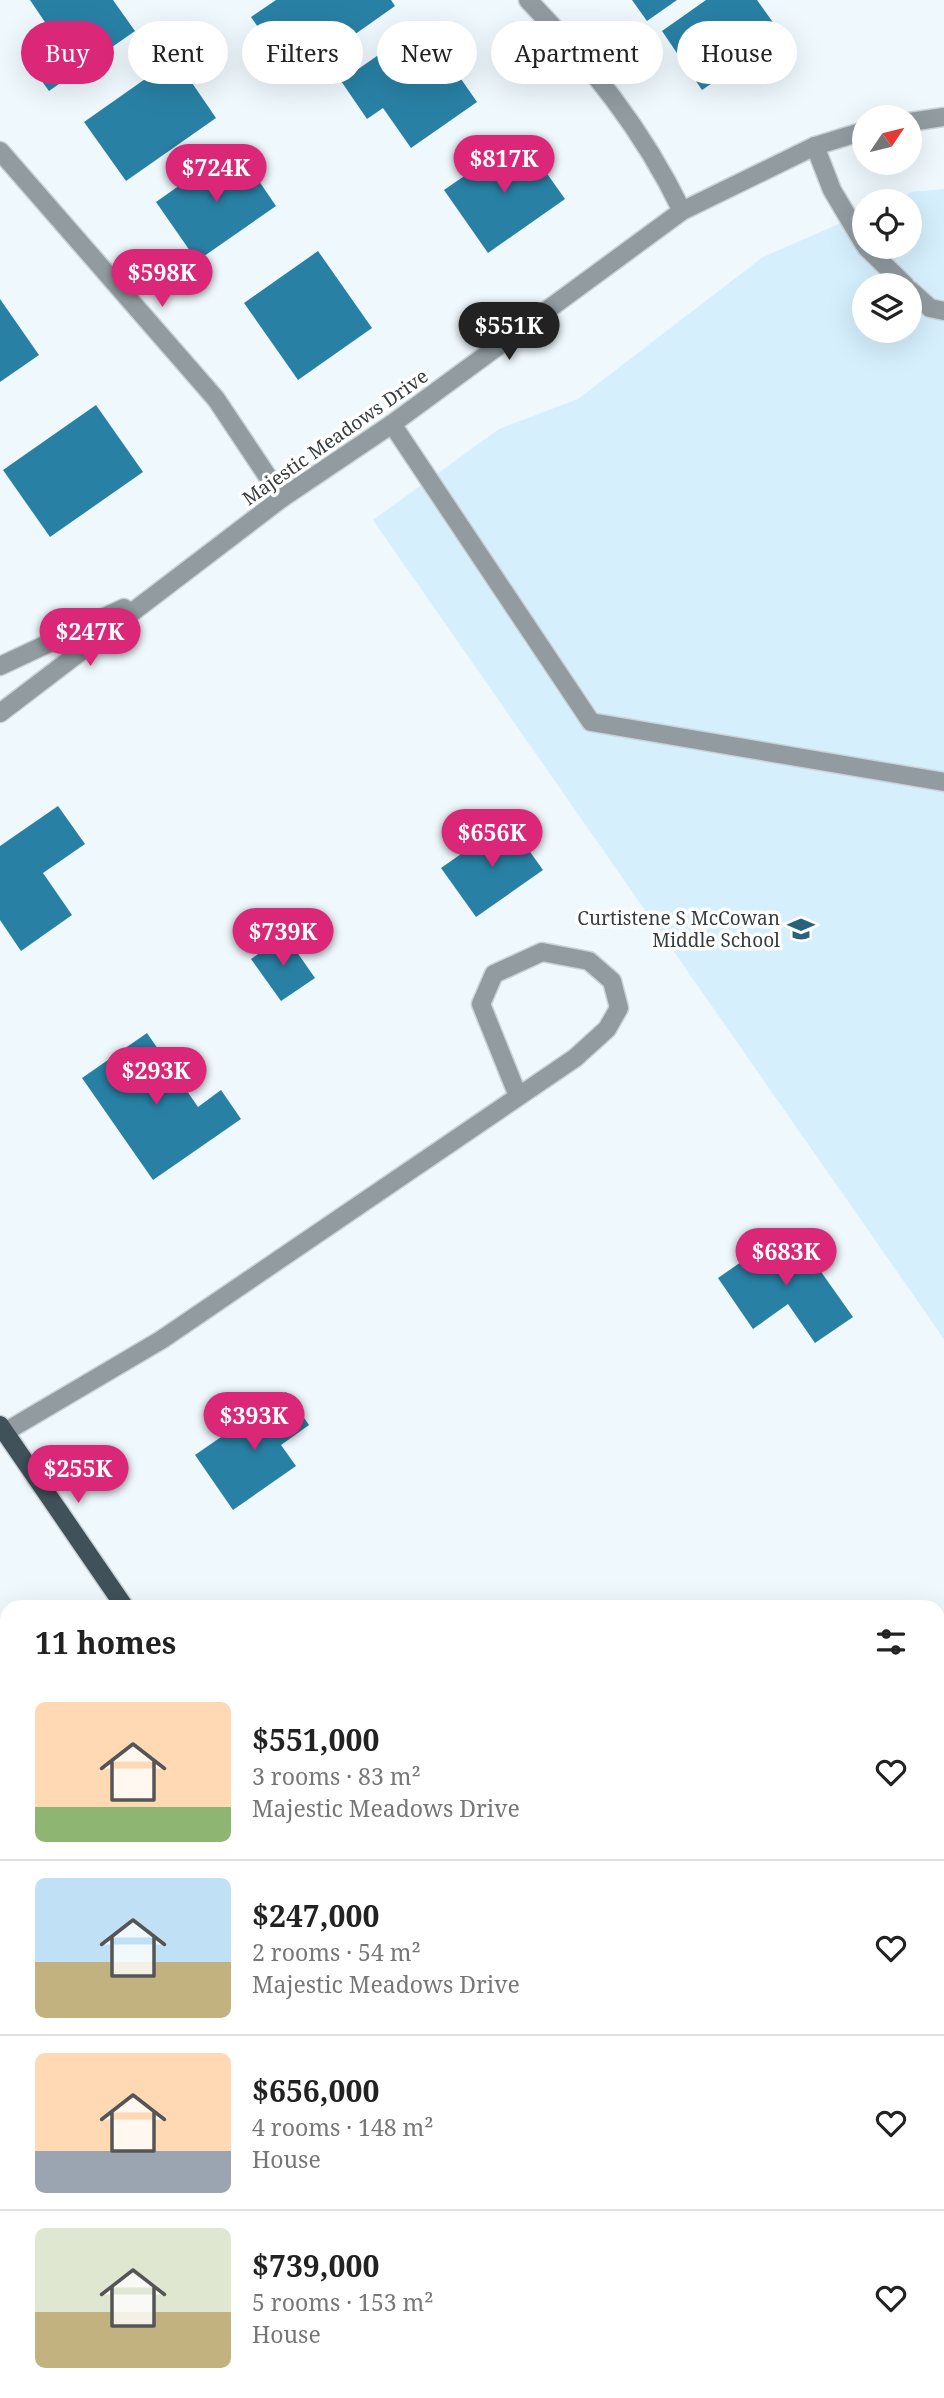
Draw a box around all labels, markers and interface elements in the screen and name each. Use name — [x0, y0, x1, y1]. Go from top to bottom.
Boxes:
chip: Buy — [21, 21, 114, 84]
chip: Rent — [128, 21, 228, 84]
chip: Filters — [242, 21, 363, 84]
chip: New — [377, 21, 477, 84]
chip: Apartment — [491, 21, 663, 84]
chip: House — [677, 21, 797, 84]
north arrow — [852, 105, 922, 175]
map controls — [852, 105, 922, 343]
pin: $817K — [455, 136, 553, 195]
text: $817K — [470, 142, 538, 174]
pin: $724K — [167, 144, 265, 204]
text: $724K — [182, 151, 250, 183]
button: locate — [852, 189, 922, 259]
pin: $598K — [113, 250, 211, 309]
text: $598K — [128, 256, 196, 288]
button: layers — [852, 273, 922, 343]
pin: $551K — [460, 302, 558, 362]
text: $551K — [475, 309, 543, 341]
street label: Majestic Meadows Drive — [237, 363, 433, 511]
pin: $247K — [41, 608, 139, 668]
text: $247K — [56, 615, 124, 647]
pin: $656K — [443, 810, 541, 869]
text: $656K — [458, 816, 526, 848]
place label: Curtistene S McCowan Middle School — [577, 905, 780, 953]
pin: $739K — [234, 908, 332, 968]
school or university icon: Curtistene S McCowan Middle School — [786, 914, 816, 944]
text: $739K — [249, 915, 317, 947]
pin: $293K — [107, 1048, 205, 1107]
text: $293K — [122, 1054, 190, 1086]
pin: $683K — [737, 1228, 835, 1288]
text: $683K — [752, 1235, 820, 1267]
pin: $393K — [205, 1392, 303, 1452]
text: $393K — [220, 1399, 288, 1431]
pin: $255K — [29, 1446, 127, 1505]
text: $255K — [44, 1452, 112, 1484]
text: 11 homes — [35, 1622, 176, 1663]
icon: filters — [872, 1623, 910, 1661]
text: $551,000 — [252, 1719, 379, 1760]
icon: home — [91, 1730, 175, 1814]
icon: heart — [872, 1753, 910, 1791]
text: 3 rooms · 83 m² — [252, 1760, 421, 1792]
text: Majestic Meadows Drive — [252, 1792, 520, 1824]
text: $247,000 — [252, 1895, 379, 1936]
icon: home — [91, 1906, 175, 1990]
icon: heart — [872, 1929, 910, 1967]
text: 2 rooms · 54 m² — [252, 1936, 421, 1968]
text: Majestic Meadows Drive — [252, 1968, 520, 2000]
text: $656,000 — [252, 2070, 379, 2111]
icon: home — [91, 2081, 175, 2165]
icon: heart — [872, 2104, 910, 2142]
text: 4 rooms · 148 m² — [252, 2111, 434, 2143]
text: House — [252, 2143, 321, 2175]
text: $739,000 — [252, 2245, 379, 2286]
icon: home — [91, 2256, 175, 2340]
icon: heart — [872, 2279, 910, 2317]
text: 5 rooms · 153 m² — [252, 2286, 434, 2318]
text: House — [252, 2318, 321, 2350]

